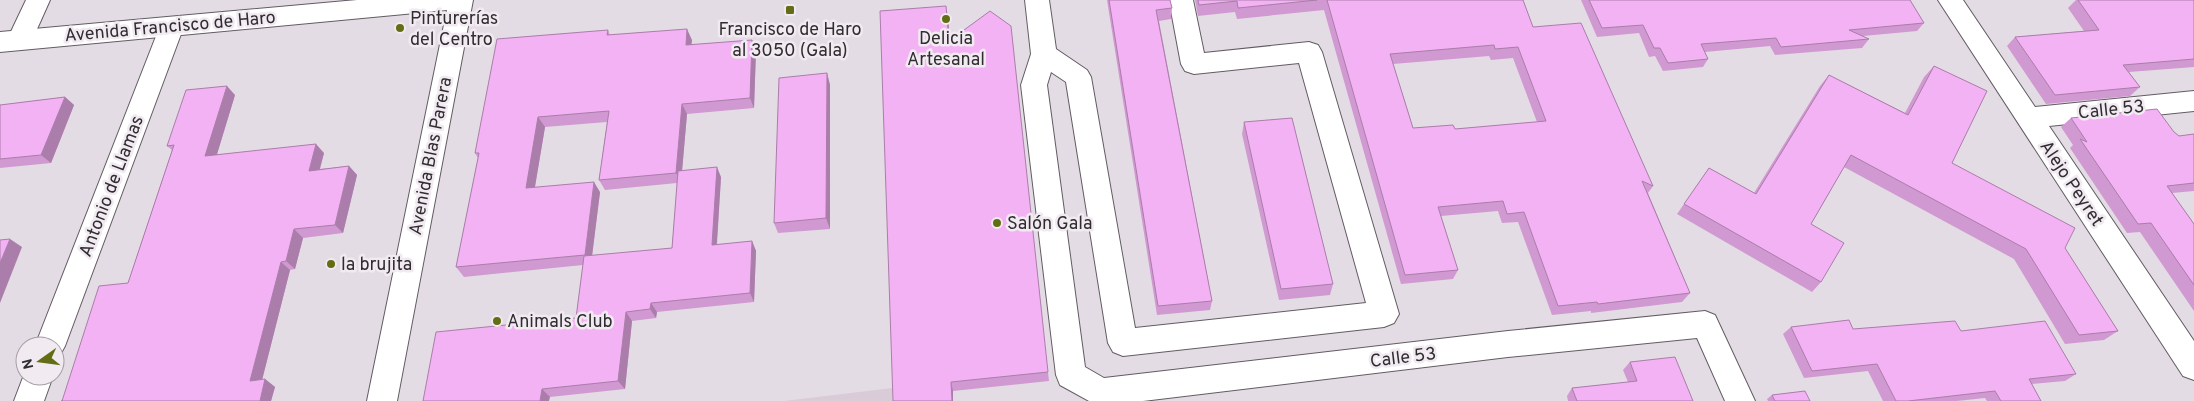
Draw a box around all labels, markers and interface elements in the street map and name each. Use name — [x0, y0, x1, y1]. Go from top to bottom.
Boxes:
marker: Francisco de Haro al 3050 (Gala) — [784, 4, 796, 16]
street label: Avenida Francisco de Haro — [64, 7, 277, 48]
place label: Pinturerías del Centro — [410, 8, 498, 52]
marker: Delicia Artesanal — [940, 13, 952, 25]
place label: Francisco de Haro al 3050 (Gala) — [718, 19, 862, 63]
marker: Pinturerías del Centro — [394, 22, 406, 34]
place label: Delicia Artesanal — [907, 28, 985, 72]
street label: Avenida Blas Parera — [405, 75, 458, 237]
street label: Calle 53 — [2077, 96, 2145, 125]
street label: Antonio de Llamas — [75, 113, 150, 260]
street label: Alejo Peyret — [2034, 136, 2108, 231]
place label: Salón Gala — [1007, 213, 1092, 236]
marker: Salón Gala — [991, 217, 1003, 229]
place label: la brujita — [341, 254, 412, 277]
marker: la brujita — [325, 258, 337, 270]
place label: Animals Club — [507, 311, 613, 334]
marker: Animals Club — [491, 315, 503, 327]
north arrow — [15, 336, 65, 386]
street label: Calle 53 — [1369, 343, 1438, 374]
text: N — [19, 357, 38, 371]

